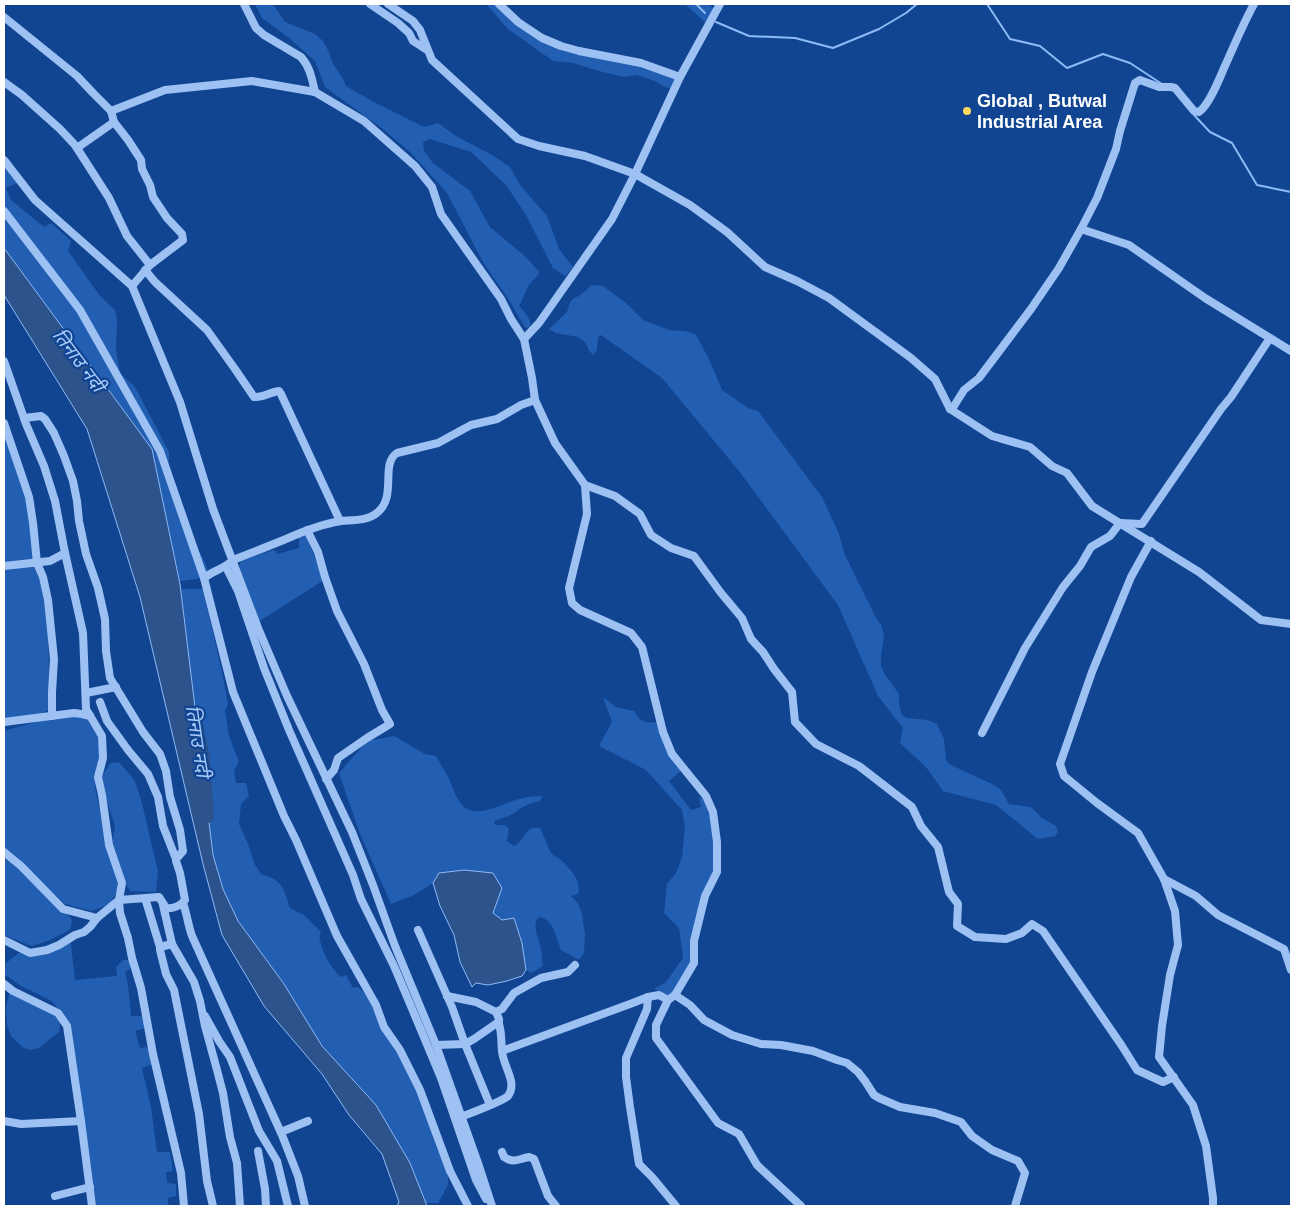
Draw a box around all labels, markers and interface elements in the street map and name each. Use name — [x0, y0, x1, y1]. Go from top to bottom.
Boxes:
place label: Global , Butwal Industrial Area — [977, 91, 1107, 132]
marker: Global , Butwal Industrial Area — [961, 105, 973, 117]
water label: तिनाउ नदी — [48, 324, 112, 399]
water label: तिनाउ नदी — [181, 703, 215, 783]

